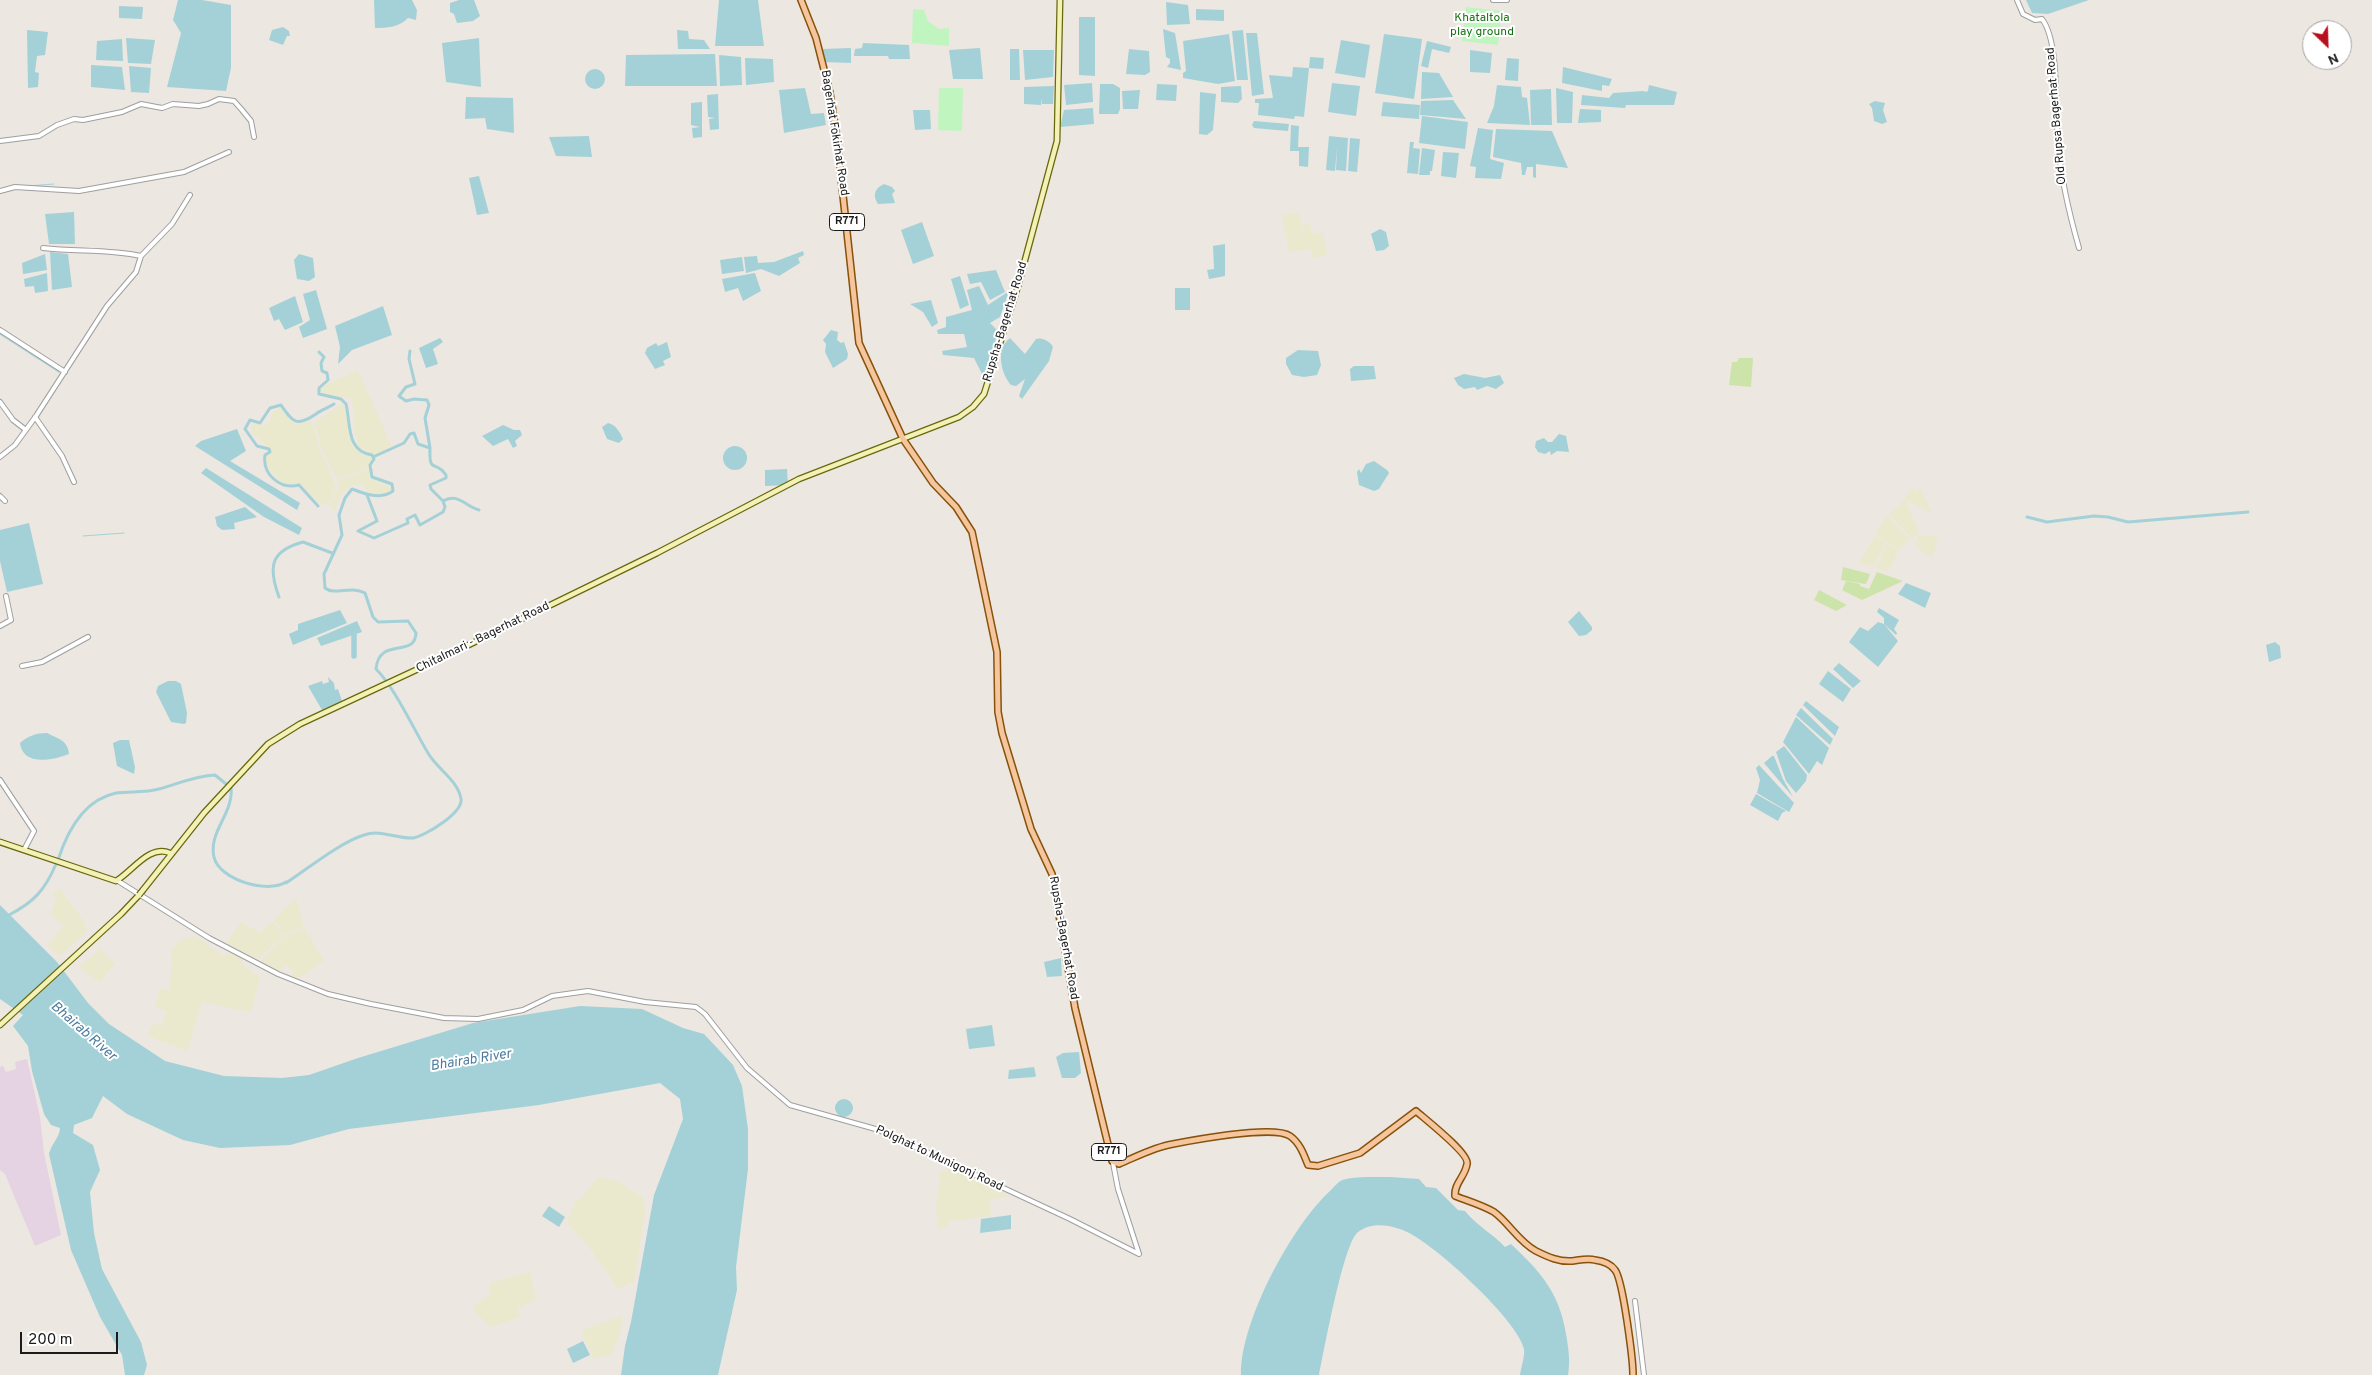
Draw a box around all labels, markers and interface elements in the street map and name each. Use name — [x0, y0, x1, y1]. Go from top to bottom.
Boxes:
park label: Khataltola play ground — [1450, 12, 1514, 40]
north arrow — [2302, 20, 2352, 70]
street label: Old Rupsa Bagerhat Road — [2044, 47, 2070, 185]
text: N — [2325, 48, 2341, 68]
street label: Bagerhat Fokirhat Road — [817, 69, 851, 197]
road number: R771 — [830, 213, 864, 230]
street label: Rupsha-Bagerhat Road — [981, 260, 1031, 384]
street label: Chitalmari - Bagerhat Road — [414, 599, 552, 677]
street label: Rupsha-Bagerhat Road — [1045, 875, 1081, 1001]
water label: Bhairab River — [47, 999, 119, 1065]
water label: Bhairab River — [429, 1046, 513, 1076]
street label: Polghat to Munigonj Road — [873, 1123, 1005, 1195]
road number: R771 — [1092, 1144, 1126, 1160]
scale bar — [22, 1322, 120, 1354]
text: 200 m — [28, 1331, 73, 1350]

